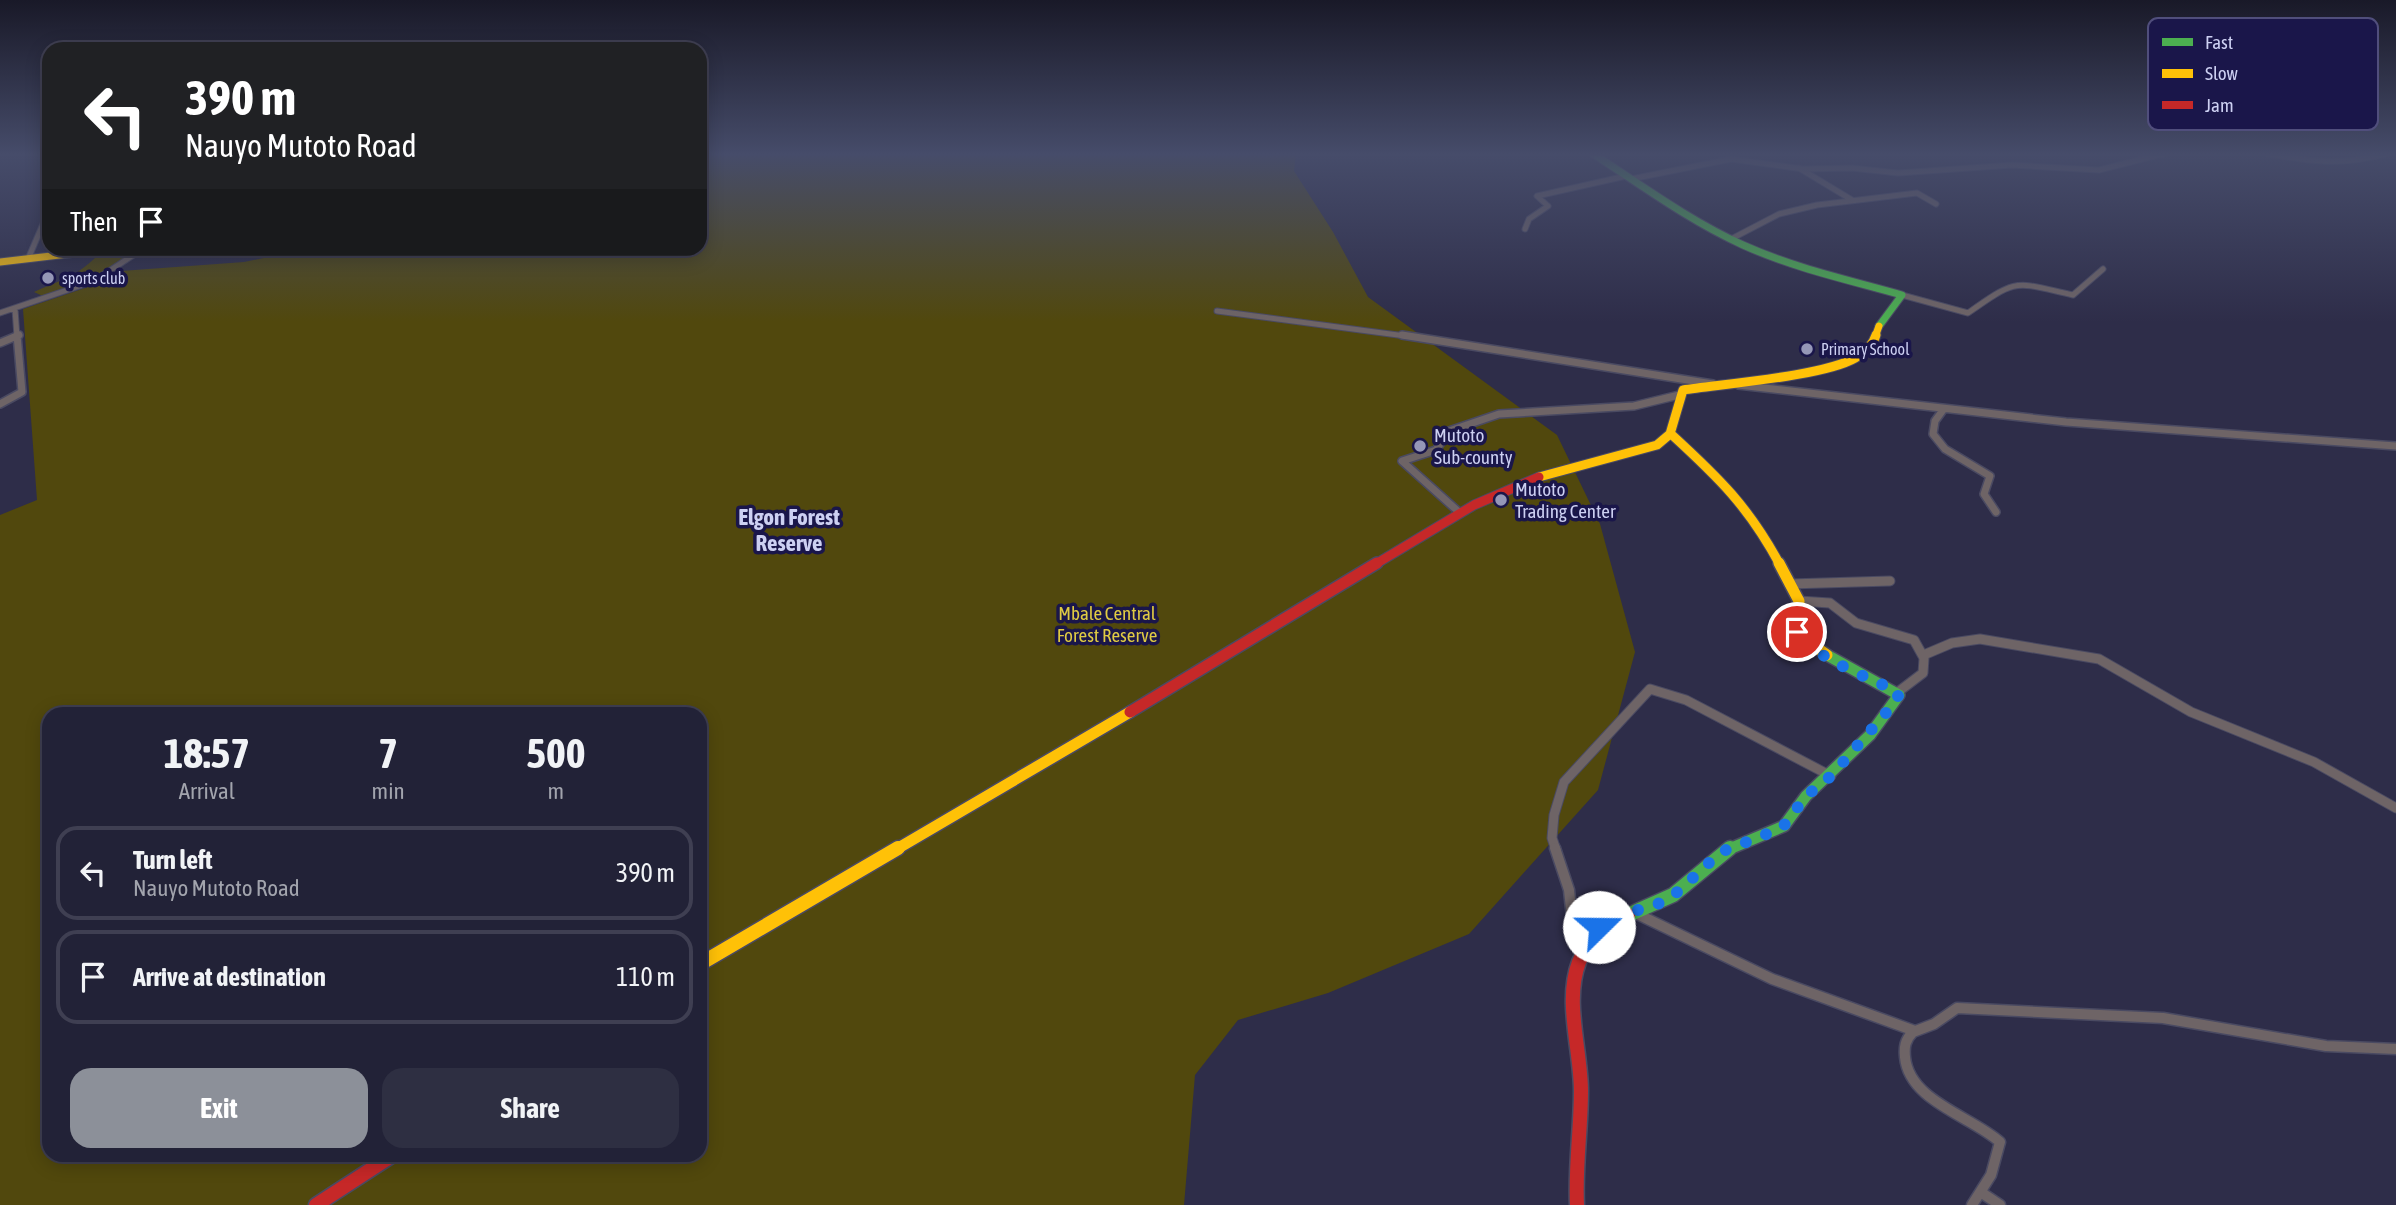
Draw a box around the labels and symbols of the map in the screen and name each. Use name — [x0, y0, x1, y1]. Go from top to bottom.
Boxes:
legend — [2148, 18, 2378, 130]
text: Fast — [2205, 31, 2233, 53]
text: Slow — [2205, 62, 2239, 84]
text: Jam — [2205, 94, 2234, 116]
place label: sports club — [62, 269, 125, 288]
marker: sports club — [40, 270, 56, 286]
place label: Primary School — [1821, 340, 1910, 359]
marker: Primary School — [1799, 341, 1815, 357]
place label: Mutoto Sub-county — [1434, 424, 1513, 468]
marker: Mutoto Sub-county — [1412, 438, 1428, 454]
place label: Mutoto Trading Center — [1515, 478, 1616, 522]
marker: Mutoto Trading Center — [1493, 492, 1509, 508]
district label: Elgon Forest Reserve — [738, 504, 840, 556]
park label: Mbale Central Forest Reserve — [1057, 602, 1157, 646]
pin — [1767, 602, 1827, 662]
position arrow — [1562, 890, 1636, 964]

